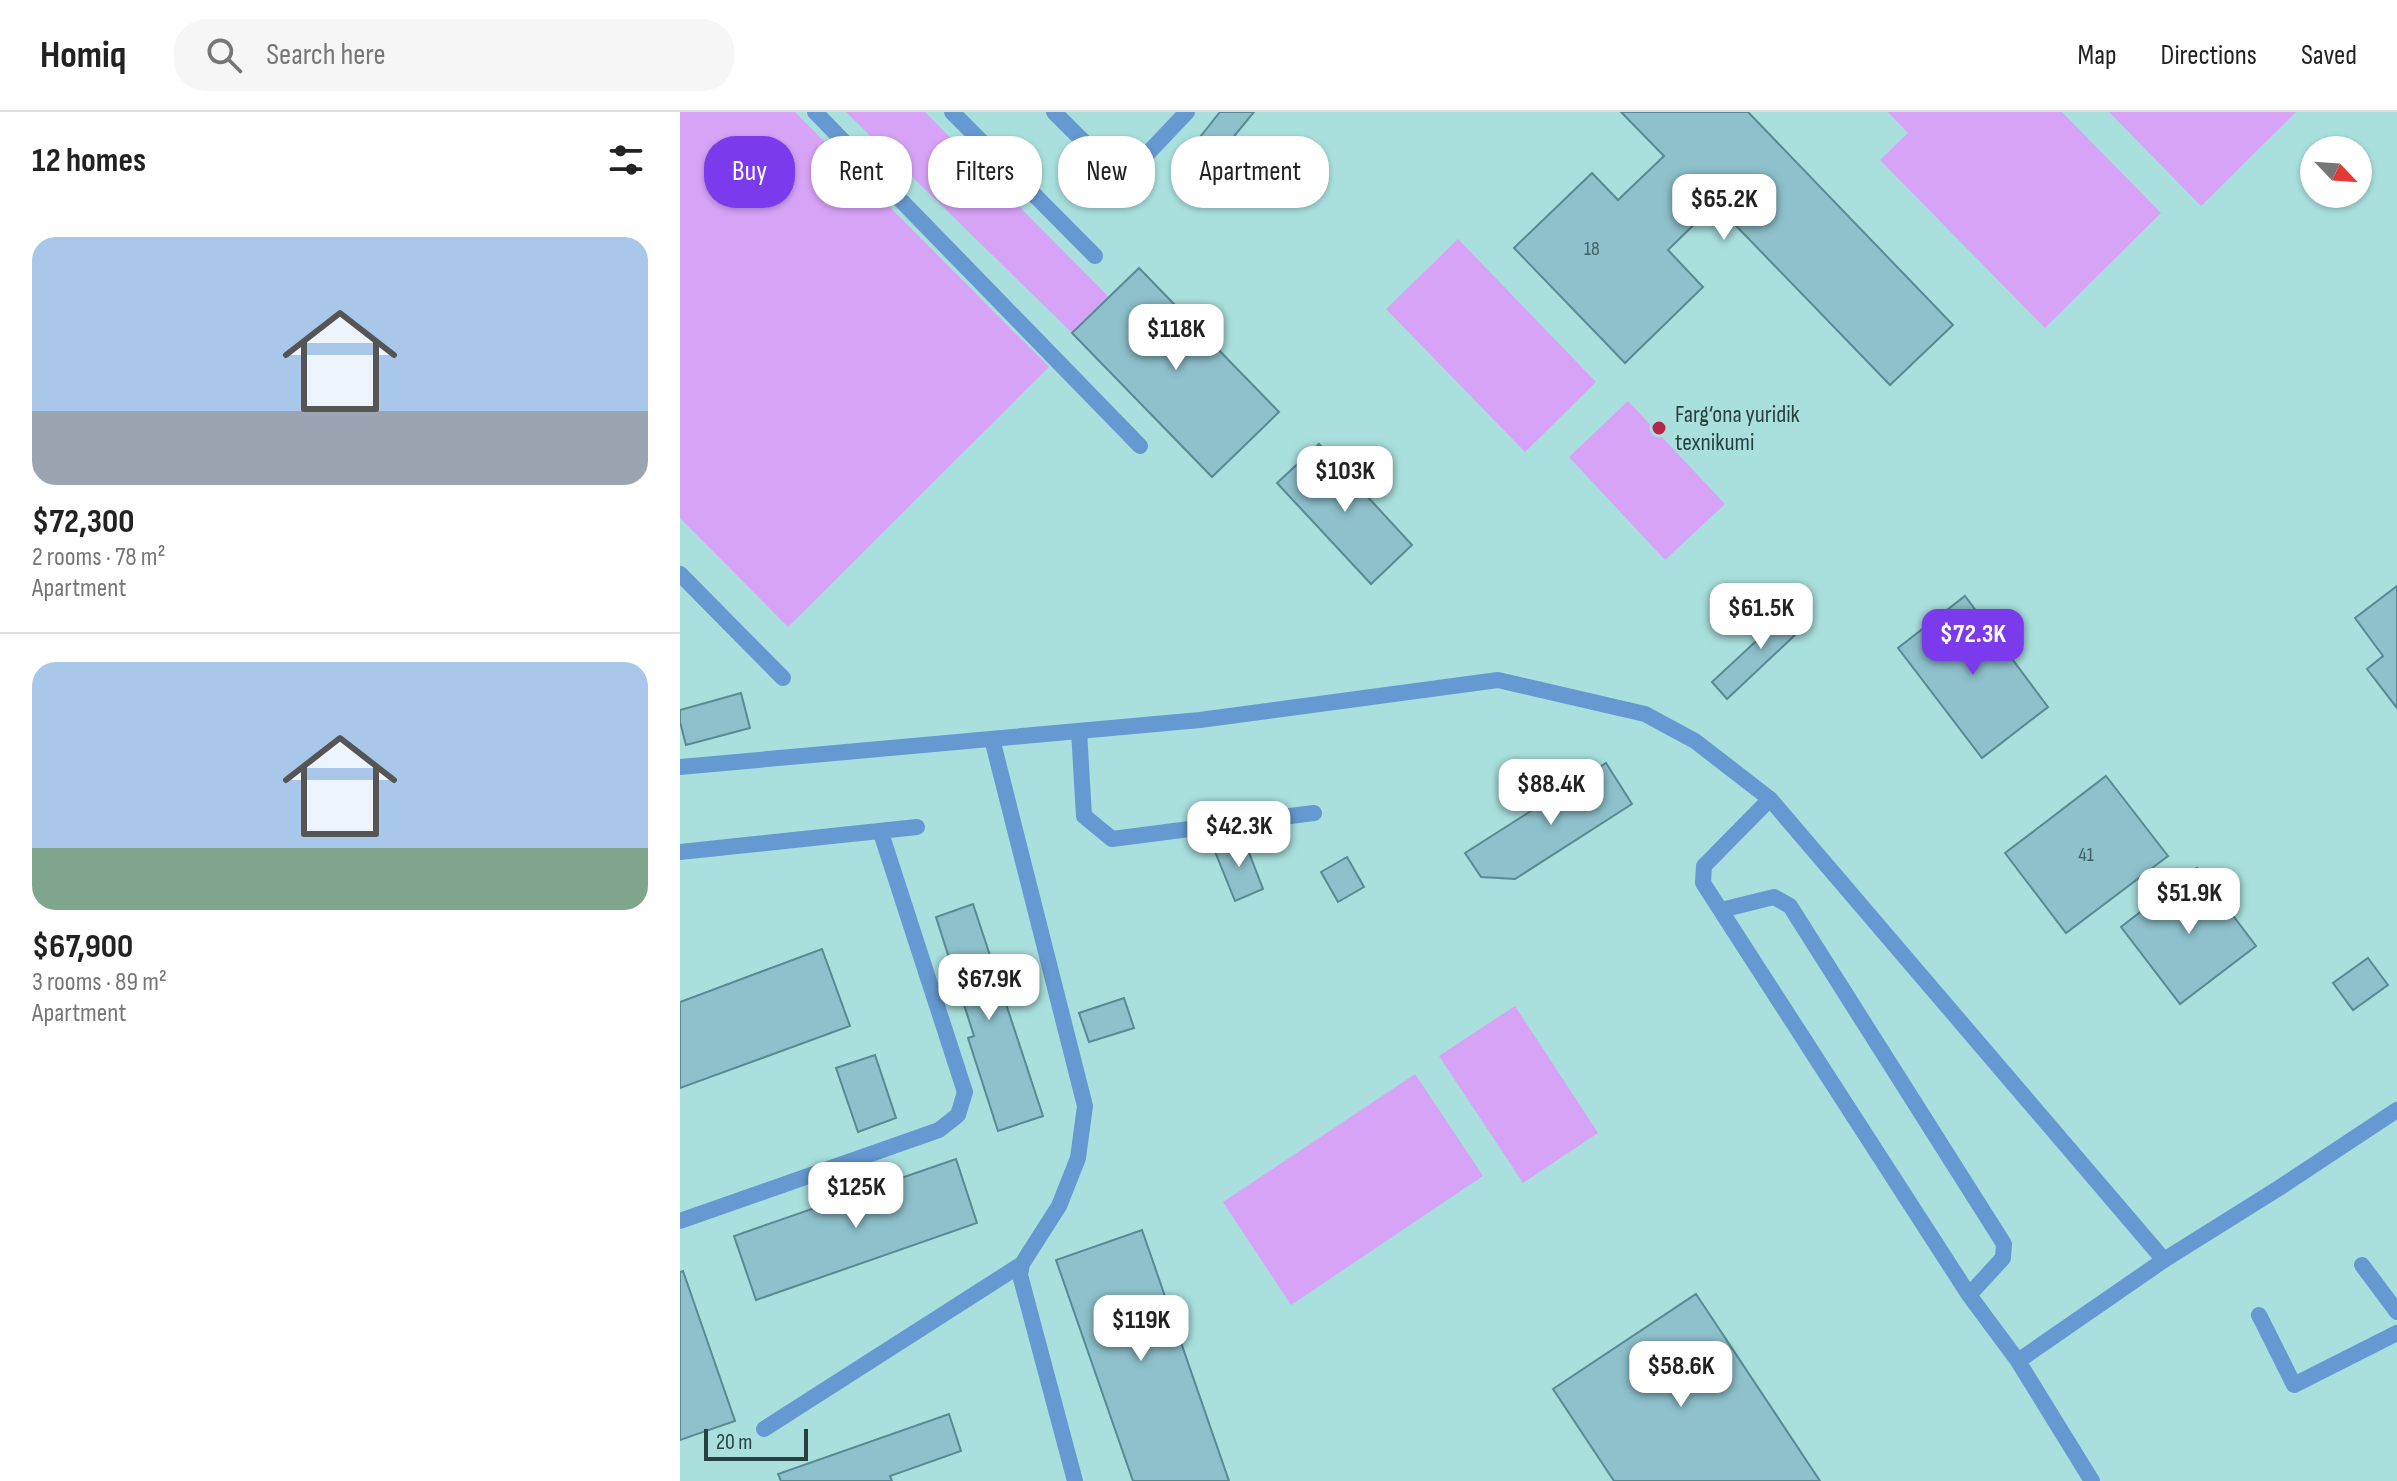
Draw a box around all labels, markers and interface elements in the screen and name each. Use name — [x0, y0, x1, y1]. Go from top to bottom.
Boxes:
search box — [174, 19, 734, 91]
text: Homiq — [40, 33, 126, 78]
icon: search — [202, 33, 246, 77]
text: Search here — [266, 37, 386, 73]
text: Map — [2078, 39, 2117, 72]
text: Directions — [2161, 39, 2257, 72]
text: Saved — [2301, 39, 2357, 72]
chip: Buy — [704, 136, 795, 208]
chip: Rent — [811, 136, 912, 208]
chip: Filters — [928, 136, 1042, 208]
chip: New — [1058, 136, 1155, 208]
chip: Apartment — [1171, 136, 1329, 208]
north arrow — [2300, 136, 2372, 208]
map controls — [2300, 136, 2372, 208]
icon: filters — [604, 138, 648, 182]
text: 12 homes — [32, 140, 146, 181]
pin: $65.2K — [1659, 174, 1789, 242]
text: $65.2K — [1690, 184, 1758, 215]
house number: 18 — [1584, 237, 1600, 261]
icon: home — [268, 289, 412, 433]
pin: $118K — [1120, 304, 1232, 372]
text: $118K — [1147, 314, 1205, 345]
place label: Farg‘ona yuridik texnikumi — [1675, 400, 1800, 457]
marker: Farg‘ona yuridik texnikumi — [1650, 419, 1668, 437]
pin: $103K — [1289, 446, 1401, 514]
text: $103K — [1315, 456, 1375, 487]
text: $72,300 — [32, 501, 134, 542]
text: 2 rooms · 78 m² — [32, 542, 166, 573]
text: Apartment — [32, 573, 126, 604]
pin: $61.5K — [1696, 583, 1826, 651]
text: $61.5K — [1728, 593, 1794, 624]
pin: $72.3K — [1908, 609, 2038, 677]
text: $72.3K — [1940, 619, 2006, 650]
icon: home — [268, 714, 412, 858]
pin: $88.4K — [1486, 759, 1616, 827]
text: $88.4K — [1517, 769, 1585, 800]
pin: $42.3K — [1174, 801, 1304, 869]
text: $42.3K — [1205, 811, 1273, 842]
house number: 41 — [2078, 843, 2094, 867]
pin: $51.9K — [2124, 868, 2254, 936]
text: $51.9K — [2156, 878, 2222, 909]
text: $67,900 — [32, 926, 133, 967]
pin: $67.9K — [924, 954, 1054, 1022]
text: $67.9K — [956, 964, 1022, 995]
text: 3 rooms · 89 m² — [32, 967, 167, 998]
text: Apartment — [32, 998, 126, 1029]
pin: $125K — [800, 1162, 912, 1230]
text: $125K — [826, 1172, 886, 1203]
pin: $119K — [1085, 1295, 1197, 1363]
text: $119K — [1112, 1305, 1170, 1336]
pin: $58.6K — [1616, 1341, 1746, 1409]
text: $58.6K — [1647, 1351, 1715, 1382]
scale bar — [704, 1425, 808, 1461]
text: 20 m — [716, 1429, 753, 1456]

